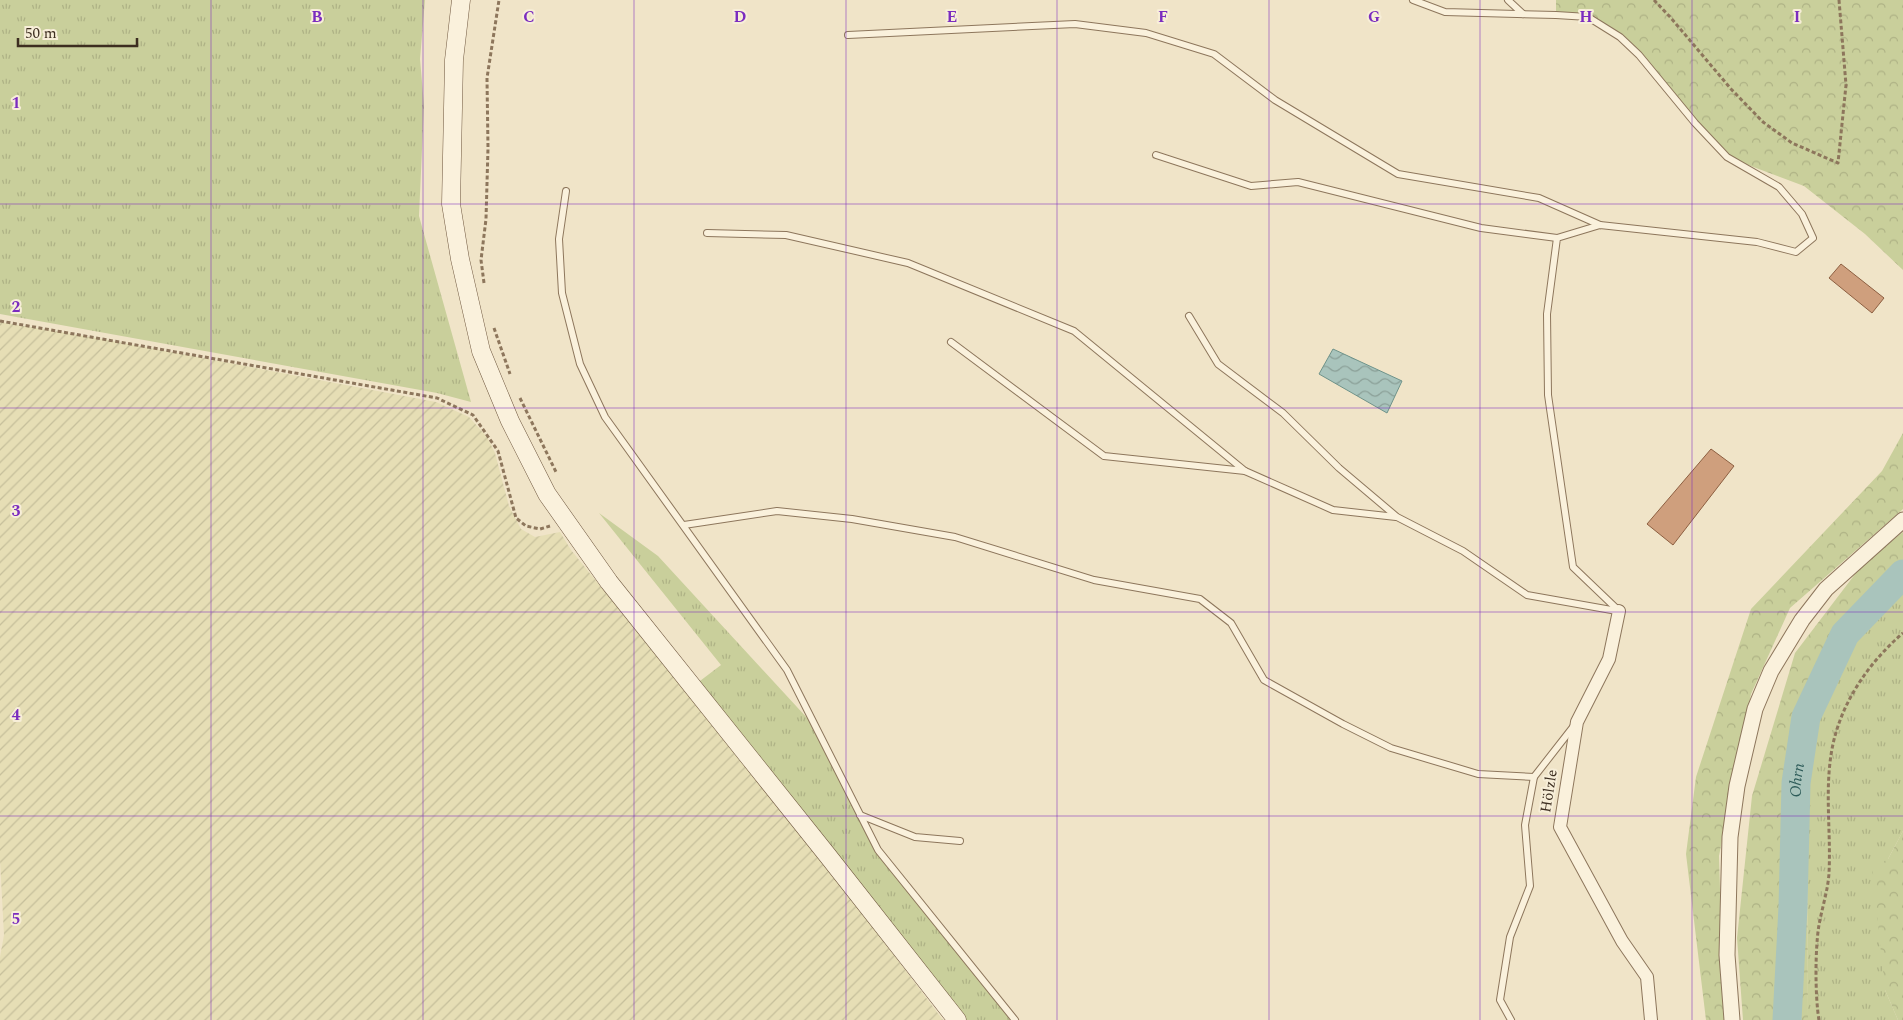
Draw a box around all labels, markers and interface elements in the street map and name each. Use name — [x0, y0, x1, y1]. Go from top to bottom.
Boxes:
text: B — [311, 5, 323, 29]
text: C — [523, 5, 535, 29]
text: D — [734, 5, 747, 29]
text: E — [947, 5, 957, 29]
text: F — [1158, 5, 1168, 29]
text: G — [1368, 5, 1380, 29]
text: H — [1579, 5, 1593, 29]
text: I — [1794, 5, 1800, 29]
scale bar — [18, 15, 136, 47]
text: 50 m — [25, 22, 57, 45]
text: 1 — [12, 91, 20, 115]
text: 2 — [12, 295, 21, 319]
text: 3 — [12, 499, 21, 523]
text: 4 — [12, 703, 21, 727]
water label: Ohrn — [1784, 761, 1811, 798]
street label: Hölzle — [1534, 768, 1564, 814]
text: 5 — [12, 907, 20, 931]

